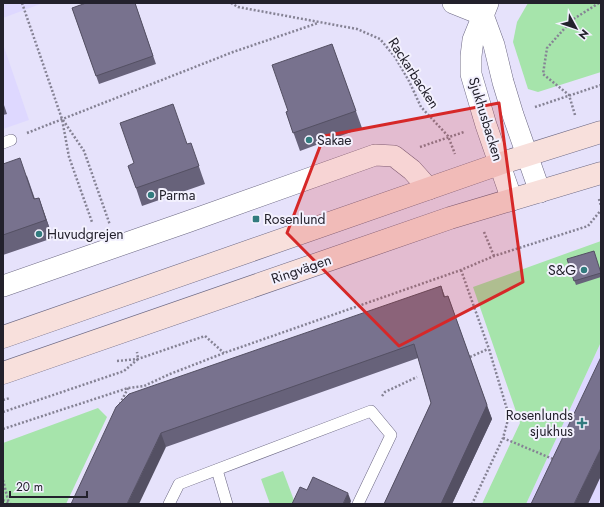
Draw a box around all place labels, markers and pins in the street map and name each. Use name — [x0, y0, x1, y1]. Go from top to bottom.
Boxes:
place label: Sakae — [317, 130, 352, 150]
marker: Sakae — [304, 135, 314, 145]
place label: Parma — [159, 185, 195, 205]
marker: Parma — [146, 190, 156, 200]
place label: Rosenlund — [264, 209, 326, 229]
marker: Rosenlund — [251, 214, 261, 224]
place label: Huvudgrejen — [47, 224, 124, 244]
marker: Huvudgrejen — [34, 229, 44, 239]
place label: S&G — [548, 260, 576, 280]
marker: S&G — [579, 265, 589, 275]
place label: Rosenlunds sjukhus — [506, 405, 573, 441]
marker: Rosenlunds sjukhus — [576, 417, 588, 429]

